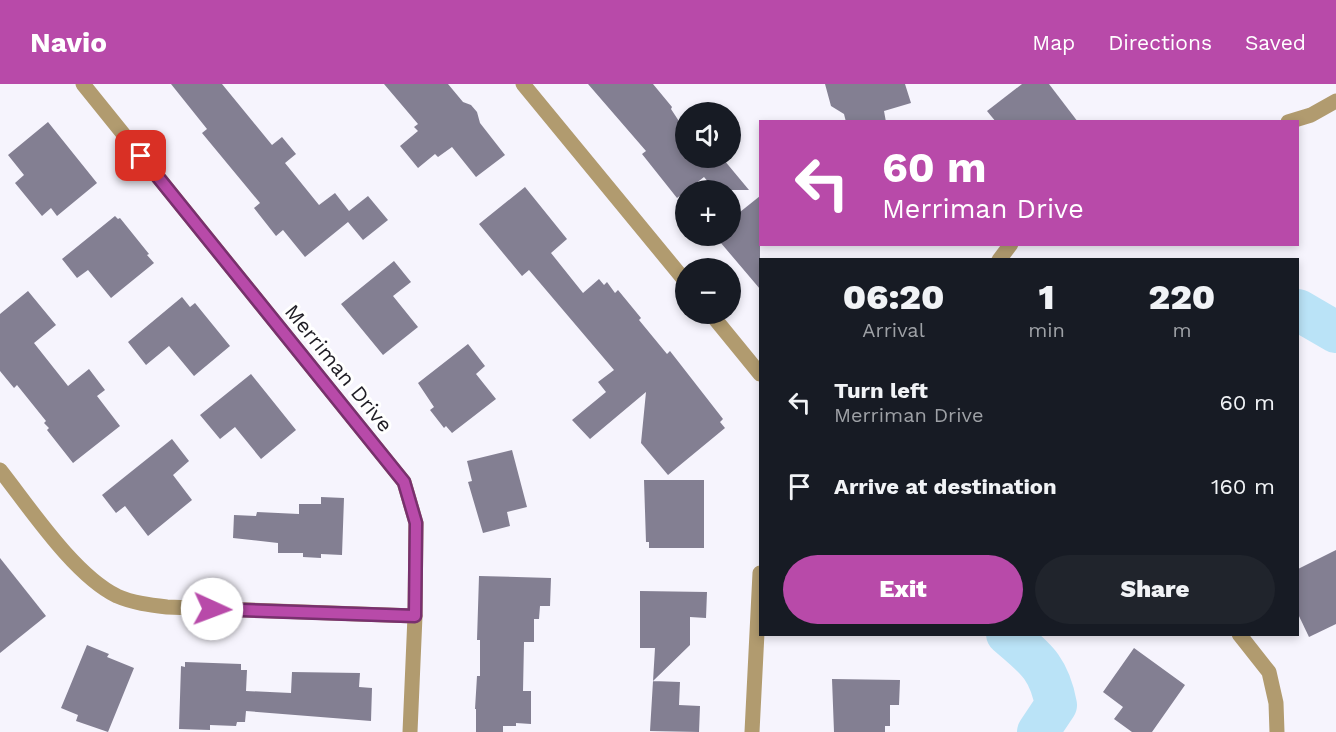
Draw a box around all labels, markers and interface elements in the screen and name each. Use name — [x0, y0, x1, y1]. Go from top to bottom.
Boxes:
text: Navio — [30, 26, 107, 59]
text: Map — [1032, 30, 1075, 55]
text: Directions — [1108, 30, 1212, 55]
text: Saved — [1245, 30, 1306, 55]
map controls — [675, 102, 741, 324]
button: sound — [675, 102, 741, 168]
pin — [115, 130, 166, 181]
icon: arrive — [124, 139, 157, 172]
text: 60 m — [882, 143, 986, 192]
icon: left — [783, 144, 861, 222]
button: + — [675, 180, 741, 246]
text: Merriman Drive — [882, 193, 1084, 225]
button: − — [675, 258, 741, 324]
text: 06:20 — [843, 276, 944, 318]
text: 1 — [1038, 276, 1055, 318]
text: 220 — [1149, 276, 1215, 318]
street label: Merriman Drive — [280, 299, 398, 437]
text: Arrival — [862, 318, 925, 342]
text: min — [1028, 318, 1065, 342]
text: m — [1172, 318, 1191, 342]
text: Turn left — [834, 378, 928, 403]
icon: left — [783, 386, 816, 419]
text: 60 m — [1219, 390, 1275, 415]
text: Merriman Drive — [834, 403, 983, 427]
icon: arrive — [783, 470, 816, 503]
text: Arrive at destination — [834, 474, 1057, 499]
text: 160 m — [1211, 474, 1275, 499]
button: Exit — [783, 555, 1023, 624]
button: Share — [1035, 555, 1275, 624]
position arrow — [180, 577, 244, 641]

